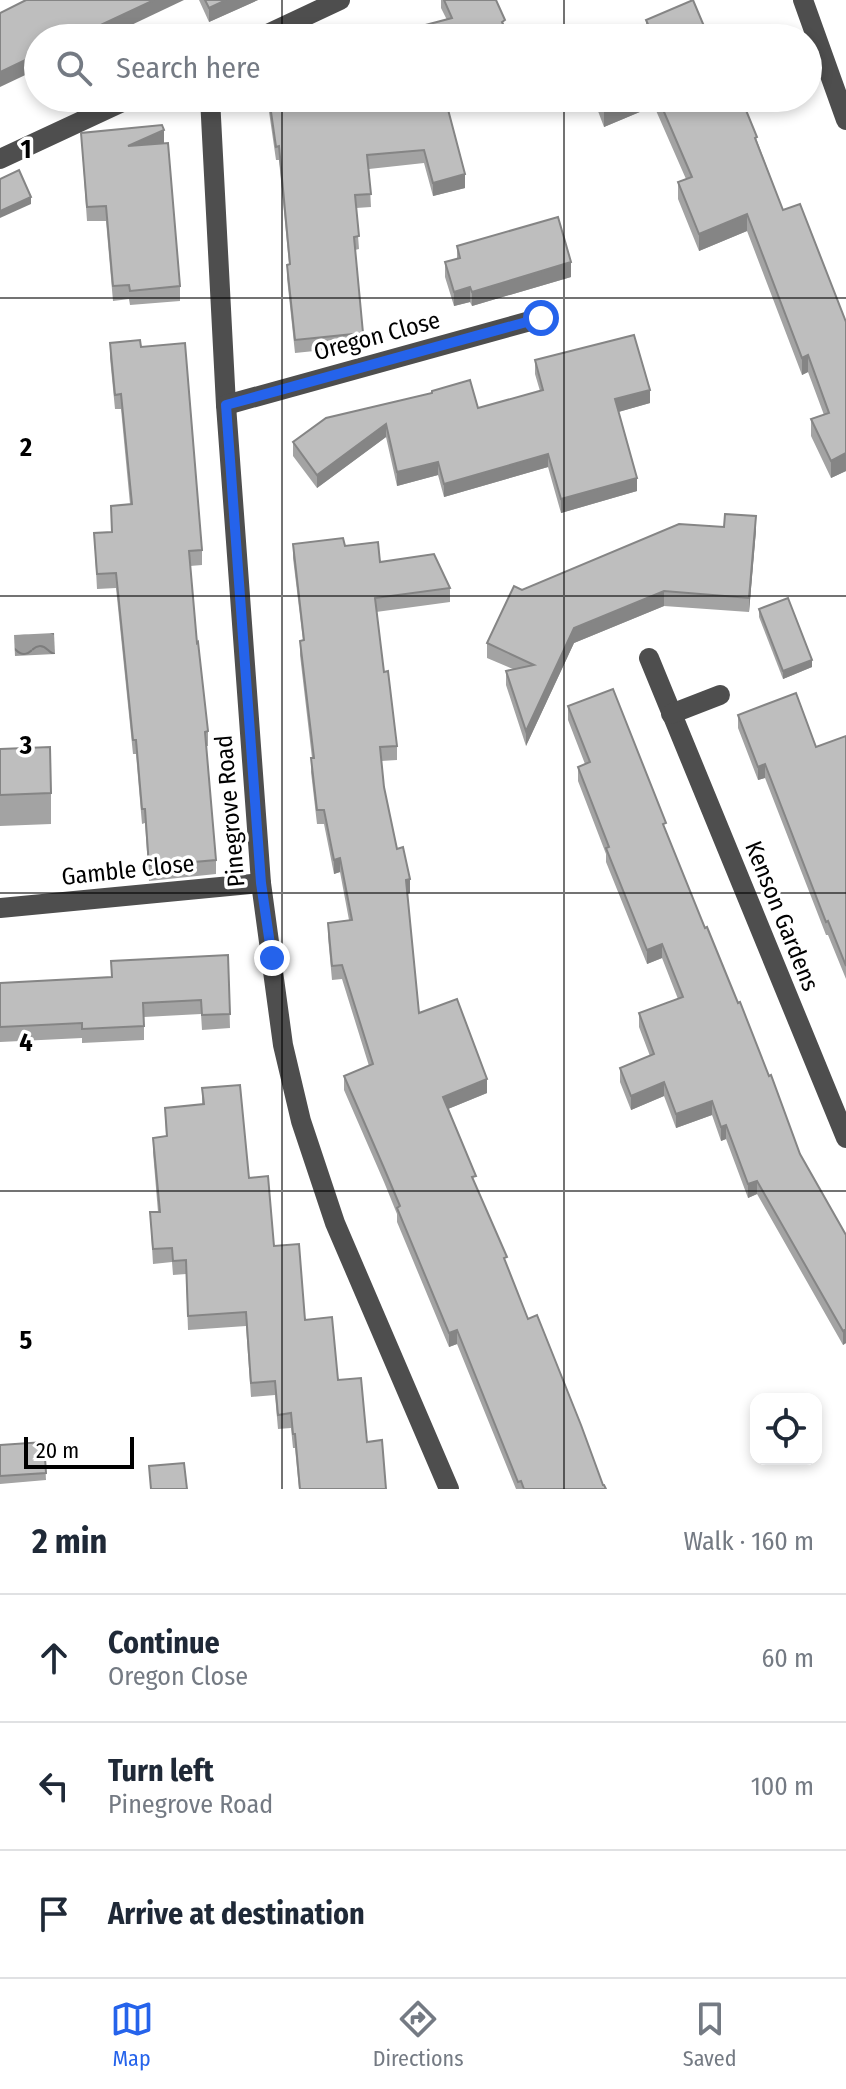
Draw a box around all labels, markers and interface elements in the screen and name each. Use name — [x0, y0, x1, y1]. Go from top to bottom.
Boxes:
search box — [24, 24, 822, 112]
icon: search — [52, 46, 96, 90]
text: Search here — [116, 50, 261, 86]
text: 1 — [21, 134, 32, 165]
route start — [523, 300, 559, 336]
street label: Oregon Close — [311, 306, 443, 366]
text: 2 — [19, 432, 32, 463]
text: 3 — [19, 730, 32, 761]
street label: Pinegrove Road — [209, 734, 251, 888]
street label: Kenson Gardens — [739, 837, 825, 995]
street label: Gamble Close — [60, 849, 196, 891]
route end — [254, 940, 290, 976]
text: 4 — [19, 1027, 33, 1058]
text: 5 — [20, 1325, 33, 1356]
map controls — [750, 1393, 822, 1465]
button: locate — [750, 1393, 822, 1465]
scale bar — [24, 1433, 134, 1469]
text: 20 m — [36, 1437, 79, 1464]
text: 2 min — [32, 1521, 107, 1562]
text: Walk · 160 m — [683, 1526, 814, 1557]
text: Continue — [108, 1625, 220, 1661]
icon: ahead — [32, 1636, 76, 1680]
text: 60 m — [761, 1643, 814, 1674]
text: Oregon Close — [108, 1661, 248, 1692]
text: Turn left — [108, 1753, 214, 1789]
icon: left — [32, 1764, 76, 1808]
text: 100 m — [751, 1771, 814, 1802]
text: Pinegrove Road — [108, 1789, 273, 1820]
icon: arrive — [32, 1892, 76, 1936]
text: Arrive at destination — [108, 1896, 365, 1932]
tab: Map — [110, 1997, 154, 2072]
tab: Directions — [373, 1997, 464, 2072]
tab: Saved — [683, 1997, 736, 2072]

